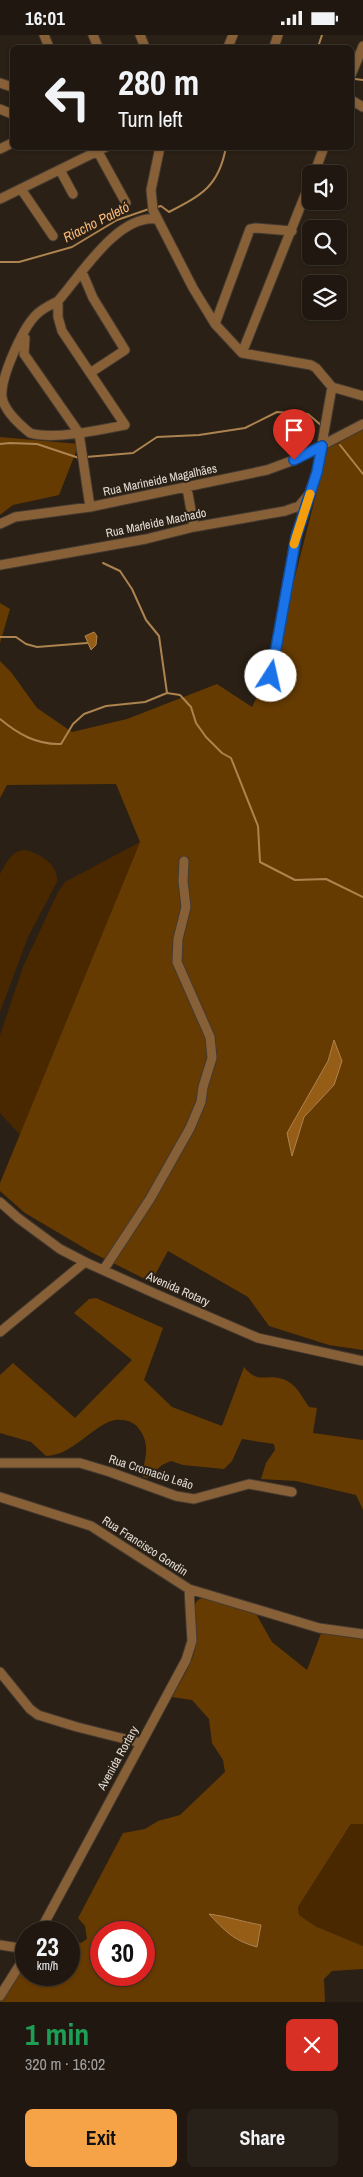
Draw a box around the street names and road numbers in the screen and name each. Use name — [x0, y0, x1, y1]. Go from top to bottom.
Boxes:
street label: Rua Marineide Magalhães — [102, 460, 218, 500]
street label: Rua Marleide Machado — [104, 505, 208, 541]
street label: Avenida Rotary — [143, 1268, 212, 1310]
street label: Rua Cromacio Leão — [107, 1451, 195, 1493]
street label: Rua Francisco Gondin — [99, 1512, 191, 1580]
street label: Avenida Rortary — [93, 1723, 142, 1794]

